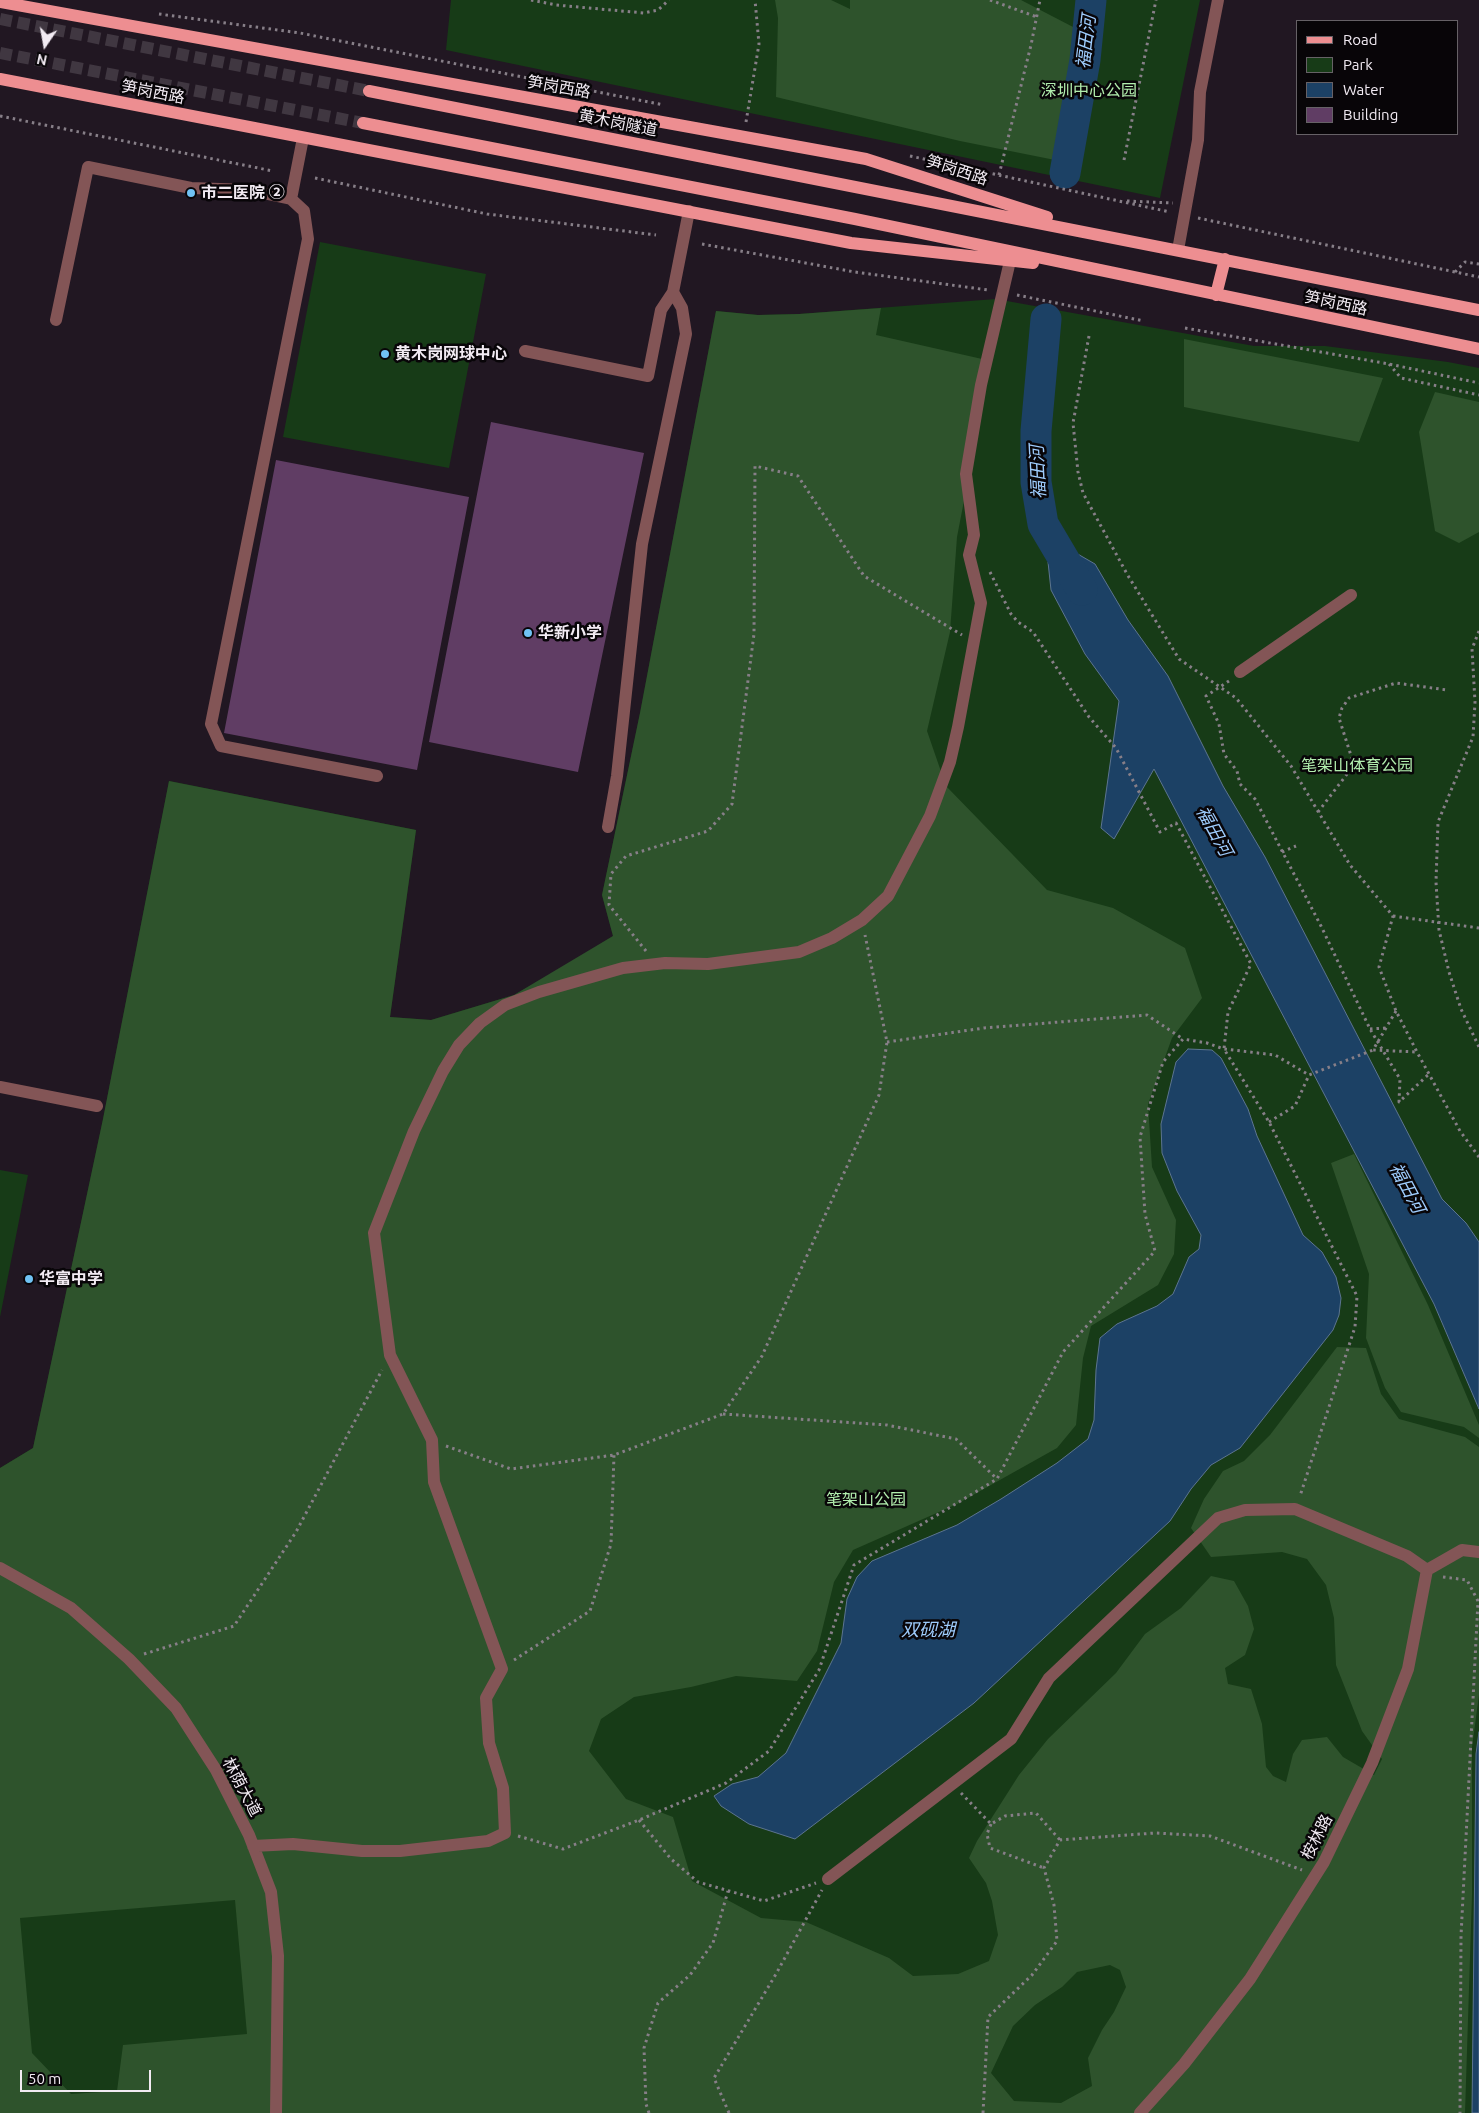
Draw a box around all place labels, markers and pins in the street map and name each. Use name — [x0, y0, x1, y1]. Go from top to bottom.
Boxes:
place label: 市二医院 ② — [201, 183, 285, 203]
marker: 市二医院 ② — [185, 187, 197, 199]
place label: 黄木岗网球中心 — [395, 344, 507, 364]
marker: 黄木岗网球中心 — [379, 348, 391, 360]
place label: 华新小学 — [538, 623, 602, 643]
marker: 华新小学 — [522, 627, 534, 639]
place label: 华富中学 — [39, 1269, 103, 1289]
marker: 华富中学 — [23, 1273, 35, 1285]

